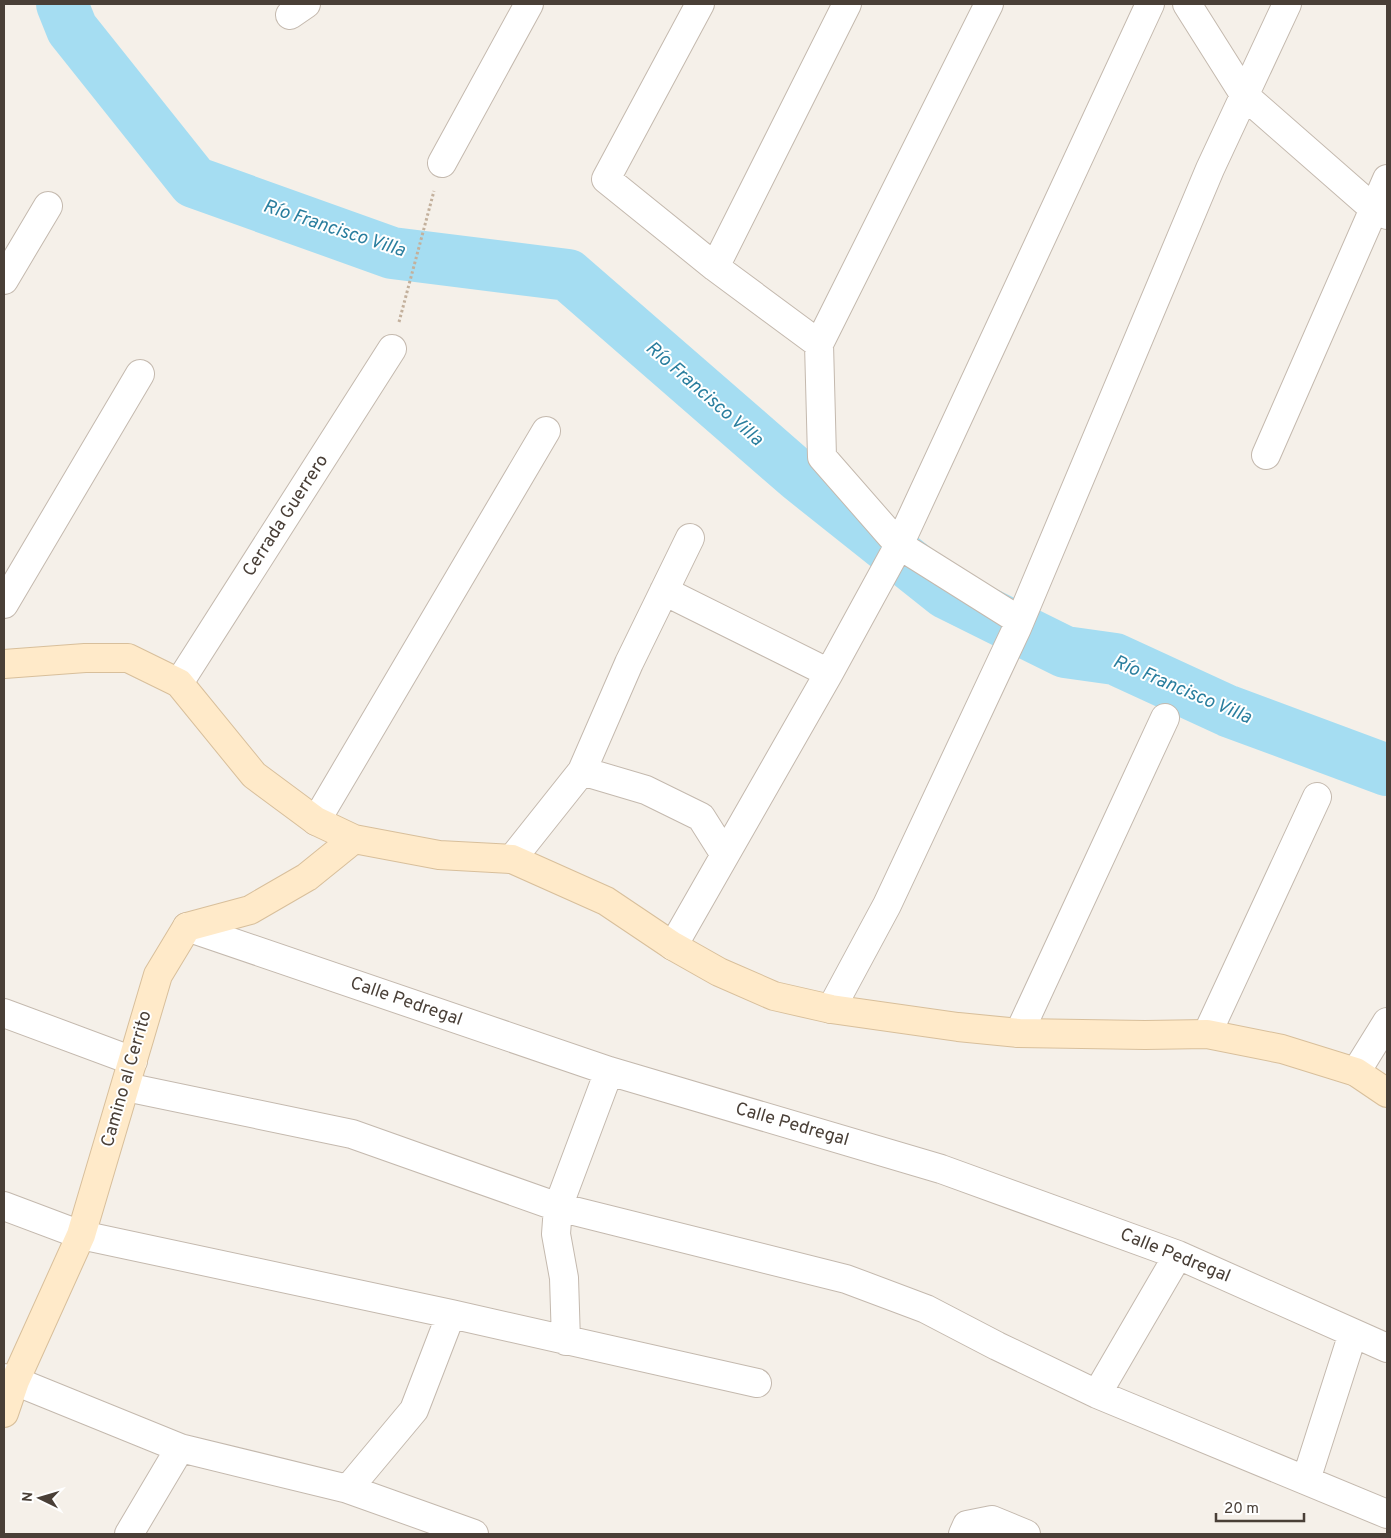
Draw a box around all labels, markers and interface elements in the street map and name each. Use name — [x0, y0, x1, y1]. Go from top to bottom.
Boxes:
water label: Río Francisco Villa — [260, 195, 408, 263]
water label: Río Francisco Villa — [640, 336, 768, 452]
street label: Cerrada Guerrero — [238, 451, 334, 581]
water label: Río Francisco Villa — [1109, 650, 1255, 730]
street label: Calle Pedregal — [347, 972, 465, 1032]
street label: Camino al Cerrito — [97, 1008, 157, 1150]
street label: Calle Pedregal — [733, 1098, 851, 1152]
street label: Calle Pedregal — [1116, 1223, 1234, 1289]
north arrow — [15, 1473, 65, 1523]
scale bar — [1216, 1490, 1304, 1522]
text: N — [20, 1491, 37, 1503]
text: 20 m — [1224, 1500, 1259, 1519]

